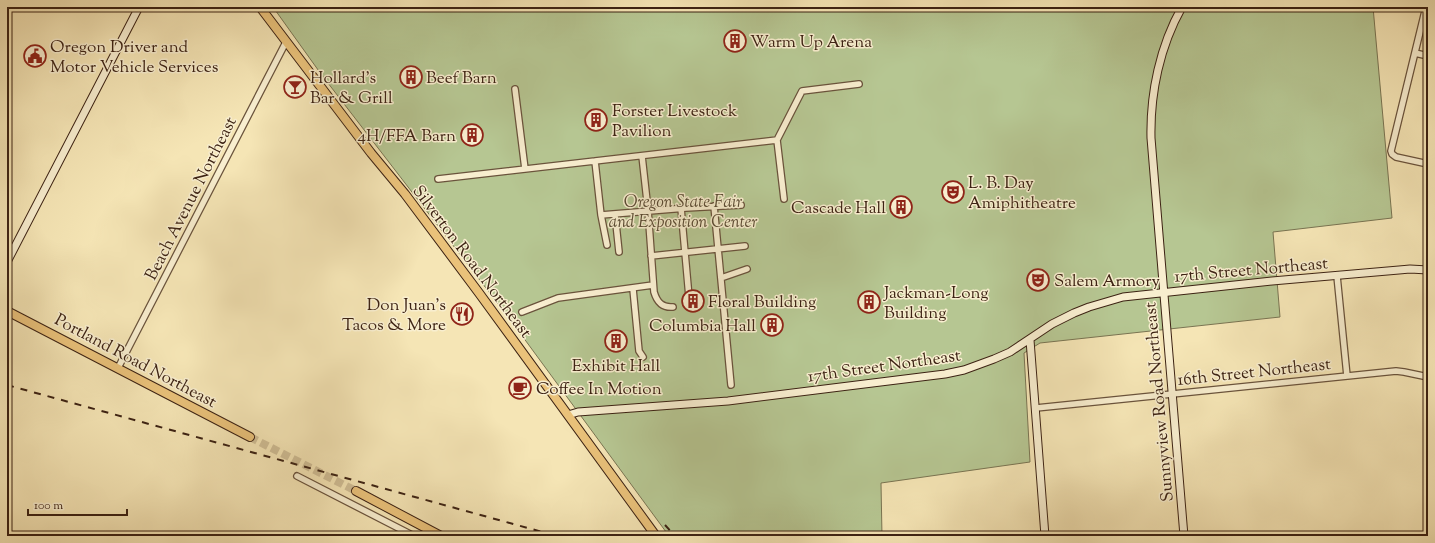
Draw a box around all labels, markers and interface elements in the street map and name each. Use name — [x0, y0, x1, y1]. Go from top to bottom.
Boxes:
building icon: Warm Up Arena — [722, 28, 748, 54]
place label: Warm Up Arena — [750, 31, 872, 55]
place label: Oregon Driver and Motor Vehicle Services — [50, 36, 219, 80]
public building icon: Oregon Driver and Motor Vehicle Services — [22, 43, 48, 69]
building icon: Beef Barn — [398, 64, 424, 90]
place label: Hollard's Bar & Grill — [310, 67, 393, 111]
place label: Beef Barn — [426, 67, 497, 91]
bar icon: Hollard's Bar & Grill — [282, 74, 308, 100]
place label: Forster Livestock Pavilion — [612, 100, 737, 144]
building icon: Forster Livestock Pavilion — [583, 107, 609, 133]
street label: Beach Avenue Northeast — [140, 113, 244, 285]
building icon: 4H/FFA Barn — [459, 122, 485, 148]
place label: 4H/FFA Barn — [357, 125, 456, 149]
place label: L. B. Day Amiphitheatre — [968, 172, 1076, 216]
theatre icon: L. B. Day Amiphitheatre — [940, 179, 966, 205]
street label: Silverton Road Northeast — [406, 181, 537, 344]
park label: Oregon State Fair and Exposition Center — [609, 191, 757, 235]
building icon: Cascade Hall — [888, 194, 914, 220]
place label: Cascade Hall — [791, 197, 886, 221]
street label: 17th Street Northeast — [1173, 252, 1329, 290]
theatre icon: Salem Armory — [1025, 267, 1051, 293]
place label: Salem Armory — [1054, 270, 1161, 294]
place label: Jackman-Long Building — [883, 282, 989, 326]
building icon: Floral Building — [680, 288, 706, 314]
building icon: Jackman-Long Building — [856, 289, 882, 315]
place label: Floral Building — [708, 291, 816, 315]
place label: Don Juan's Tacos & More — [342, 294, 446, 338]
restaurant icon: Don Juan's Tacos & More — [449, 301, 475, 327]
street label: Sunnyview Road Northeast — [1139, 301, 1181, 503]
street label: Portland Road Northeast — [50, 309, 221, 415]
building icon: Columbia Hall — [759, 312, 785, 338]
place label: Columbia Hall — [649, 315, 756, 339]
building icon: Exhibit Hall — [603, 328, 629, 354]
street label: 17th Street Northeast — [806, 344, 962, 390]
street label: 16th Street Northeast — [1176, 353, 1332, 393]
place label: Exhibit Hall — [572, 355, 660, 379]
cafe icon: Coffee In Motion — [507, 375, 533, 401]
place label: Coffee In Motion — [536, 378, 662, 402]
scale bar — [28, 491, 127, 517]
text: 100 m — [34, 497, 63, 515]

